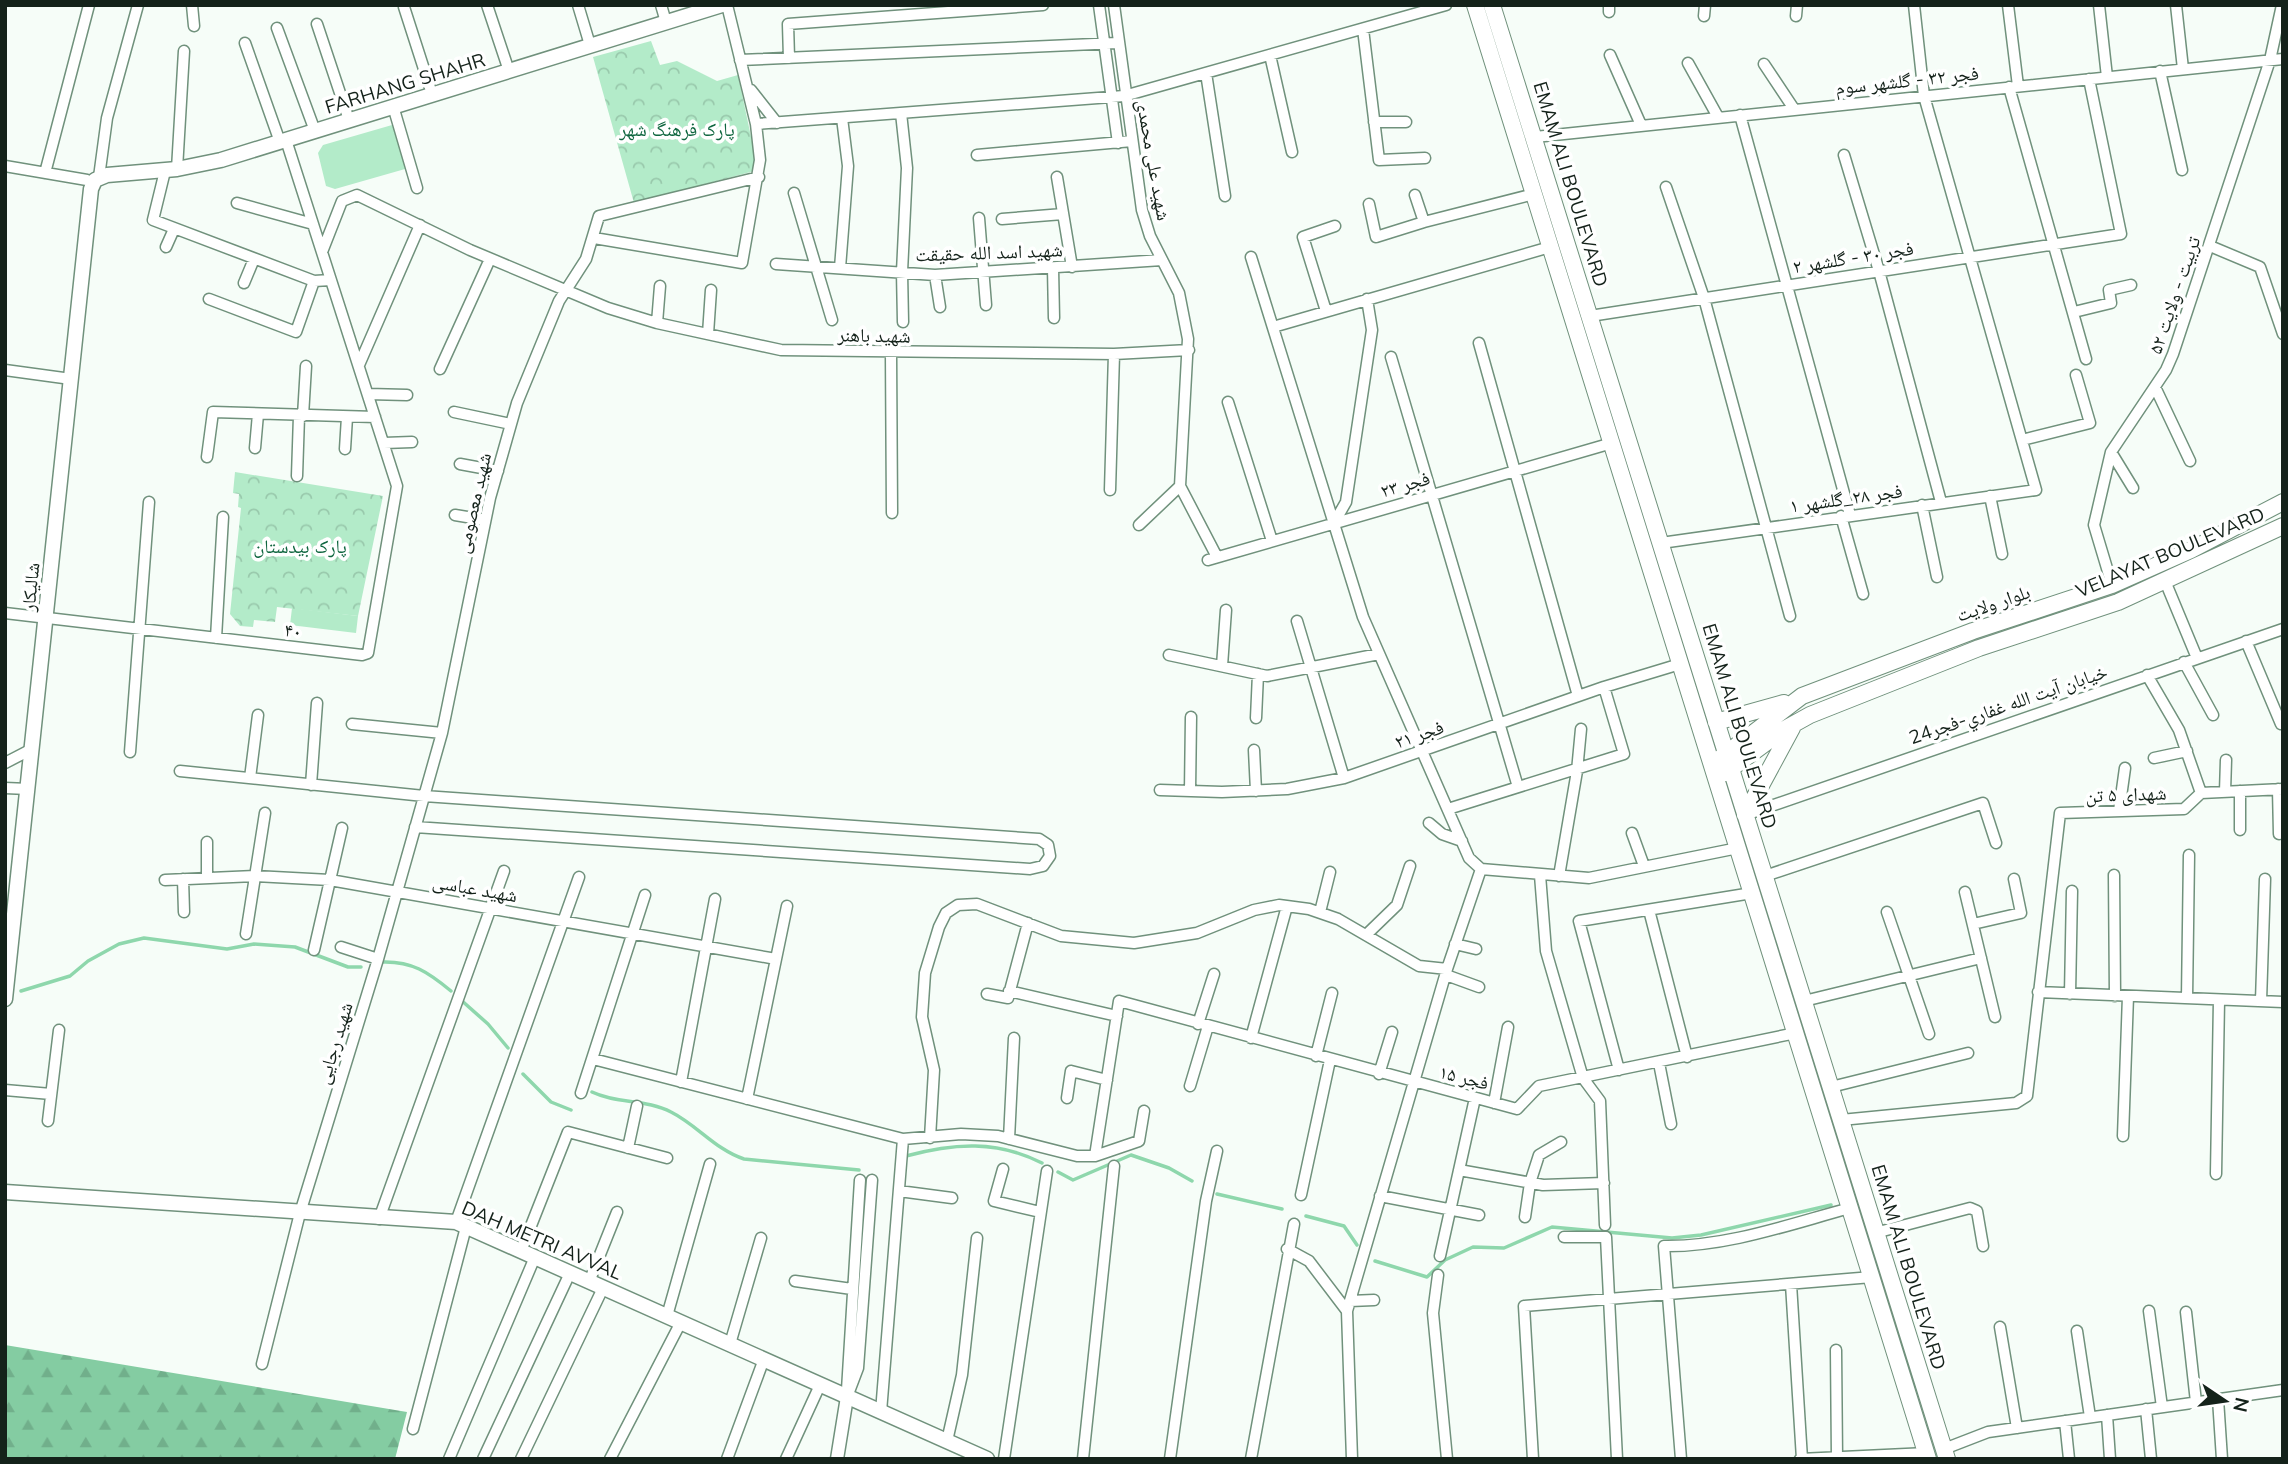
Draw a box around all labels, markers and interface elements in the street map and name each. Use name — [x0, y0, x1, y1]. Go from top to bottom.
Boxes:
street label: FARHANG SHAHR — [322, 47, 488, 119]
street label: فجر ۳۲ - گلشهر سوم — [1834, 61, 1980, 101]
street label: EMAM ALI BOULEVARD — [1528, 79, 1614, 289]
street label: شهید علی محمدی — [1132, 97, 1176, 223]
park label: پارک فرهنگ شهر — [618, 117, 735, 141]
street label: تربیت - ولایت ۵۲ — [2143, 233, 2205, 357]
street label: فجر ۳۰ - گلشهر ۲ — [1791, 236, 1915, 278]
street label: شهید اسد الله حقیقت — [915, 237, 1063, 267]
street label: شهید باهنر — [836, 322, 911, 348]
street label: شهید معصومی — [450, 450, 496, 556]
street label: فجر ۲۳ — [1377, 466, 1433, 502]
street label: فجر ۲۸_گلشهر ۱ — [1788, 478, 1904, 518]
street label: VELAYAT BOULEVARD — [2072, 501, 2268, 603]
park label: پارک بیدستان — [253, 534, 347, 558]
street label: شالیکار — [15, 561, 44, 614]
street label: بلوار ولایت — [1953, 579, 2033, 627]
street label: ۴۰ — [283, 617, 303, 643]
street label: EMAM ALI BOULEVARD — [1697, 621, 1783, 831]
street label: خيابان آيت الله غفاري-فجر24 — [1906, 659, 2112, 753]
street label: فجر ۲۱ — [1391, 714, 1447, 754]
street label: شهدای ۵ تن — [2085, 781, 2167, 807]
street label: شهید عباسی — [431, 869, 519, 907]
street label: شهید رجایی — [310, 999, 358, 1087]
street label: فجر ۱۵ — [1437, 1059, 1491, 1095]
street label: EMAM ALI BOULEVARD — [1866, 1162, 1952, 1372]
street label: DAH METRI AVVAL — [458, 1195, 626, 1285]
north arrow — [2190, 1366, 2260, 1436]
text: N — [2228, 1395, 2255, 1415]

